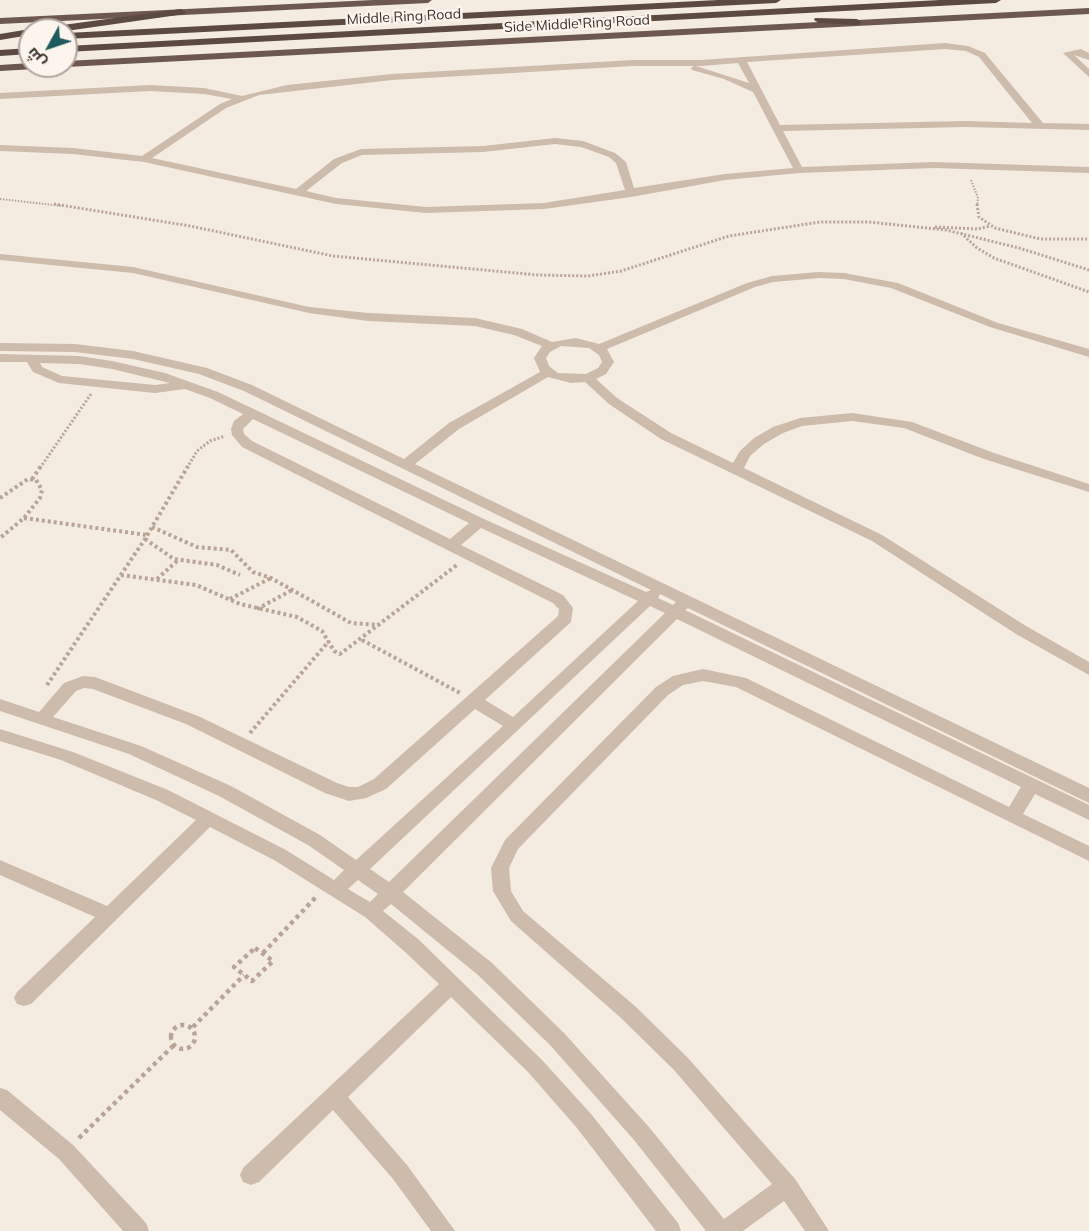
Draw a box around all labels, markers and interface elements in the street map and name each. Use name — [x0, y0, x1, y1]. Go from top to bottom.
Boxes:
street label: Middle Ring Road — [346, 6, 462, 28]
street label: Side Middle Ring Road — [504, 12, 650, 36]
north arrow — [18, 18, 78, 78]
text: ش — [21, 44, 50, 73]

